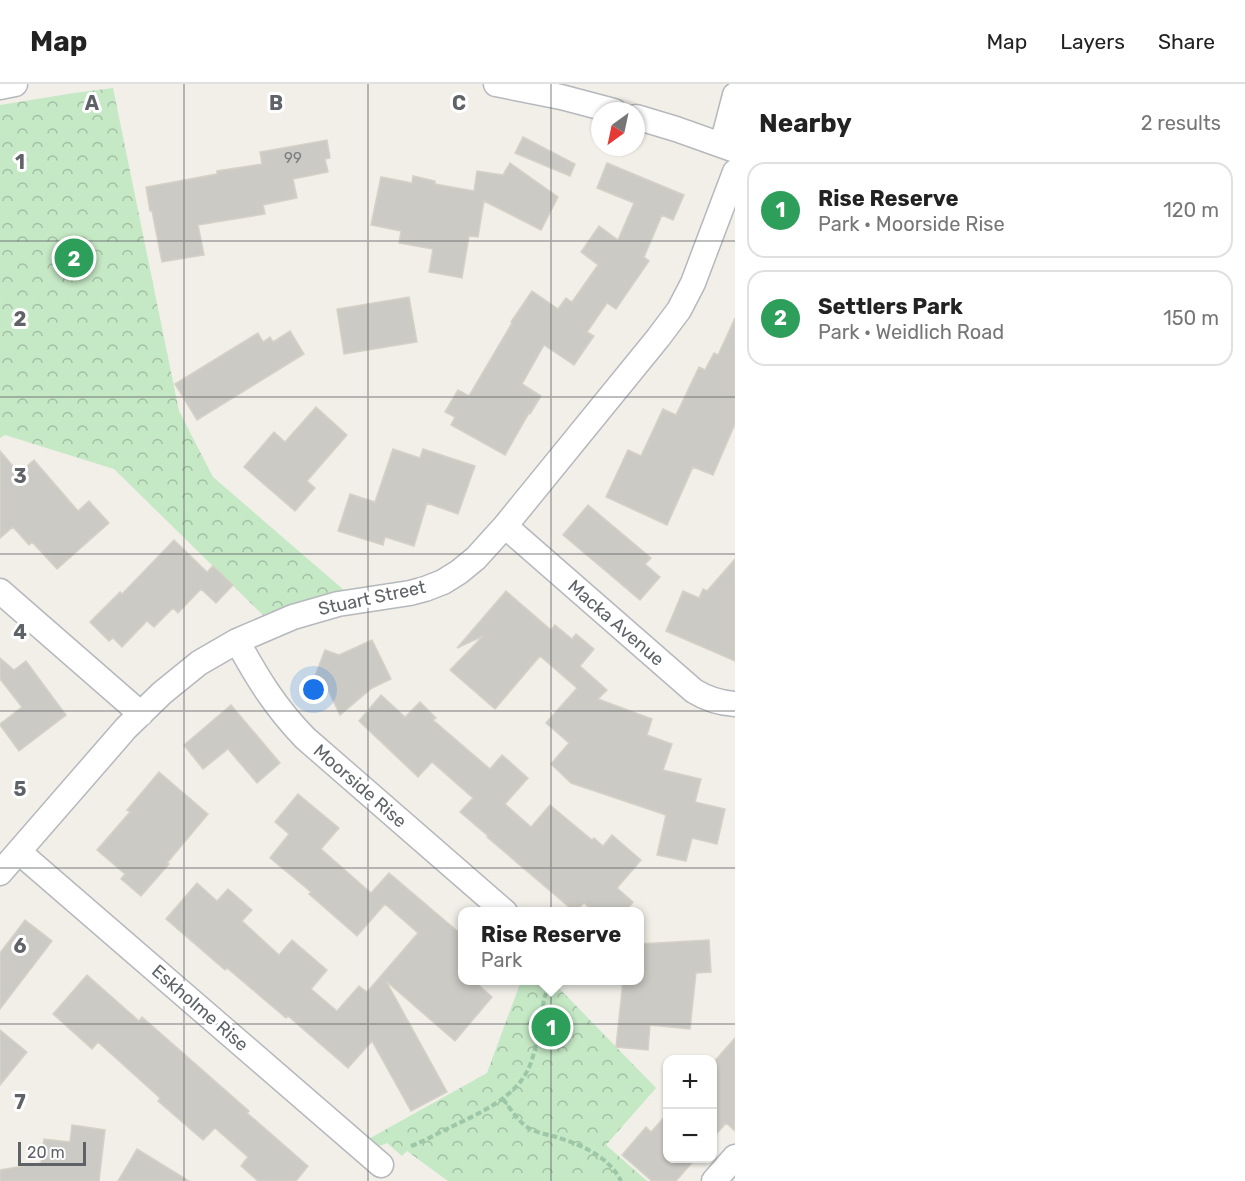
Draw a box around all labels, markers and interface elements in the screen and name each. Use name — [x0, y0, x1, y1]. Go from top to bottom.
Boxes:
text: Map — [30, 25, 87, 58]
text: Map — [986, 29, 1027, 54]
text: Layers — [1060, 29, 1125, 54]
text: Share — [1158, 29, 1215, 54]
text: A — [85, 91, 100, 115]
text: B — [269, 91, 283, 115]
text: C — [452, 91, 466, 115]
north arrow — [591, 102, 645, 156]
text: Nearby — [759, 108, 852, 139]
text: 2 results — [1141, 111, 1221, 135]
house number: 99 — [284, 149, 302, 167]
text: 1 — [15, 150, 25, 174]
text: Rise Reserve — [818, 185, 958, 212]
text: 1 — [776, 198, 785, 222]
text: 120 m — [1163, 198, 1219, 222]
text: Park · Moorside Rise — [818, 212, 1005, 236]
pin: 2 — [54, 236, 94, 280]
text: Settlers Park — [818, 293, 963, 320]
text: 2 — [774, 306, 787, 330]
text: 150 m — [1163, 306, 1219, 330]
text: 2 — [14, 307, 27, 331]
text: Park · Weidlich Road — [818, 320, 1004, 344]
text: 3 — [13, 464, 27, 488]
street label: Macka Avenue — [563, 575, 669, 671]
street label: Stuart Street — [316, 576, 428, 620]
text: 4 — [13, 620, 27, 644]
your location — [299, 675, 328, 704]
street label: Moorside Rise — [309, 740, 411, 832]
text: 5 — [14, 777, 27, 801]
popup — [458, 907, 644, 985]
text: Rise Reserve — [481, 921, 621, 948]
text: 6 — [13, 934, 27, 958]
text: Park — [481, 948, 522, 972]
street label: Eskholme Rise — [147, 960, 253, 1056]
pin: 1 — [532, 1004, 570, 1050]
map controls — [663, 1055, 717, 1163]
button: + — [663, 1055, 717, 1109]
text: 7 — [14, 1090, 26, 1114]
button: − — [663, 1109, 717, 1163]
scale bar — [18, 1139, 86, 1166]
text: 20 m — [27, 1143, 65, 1162]

